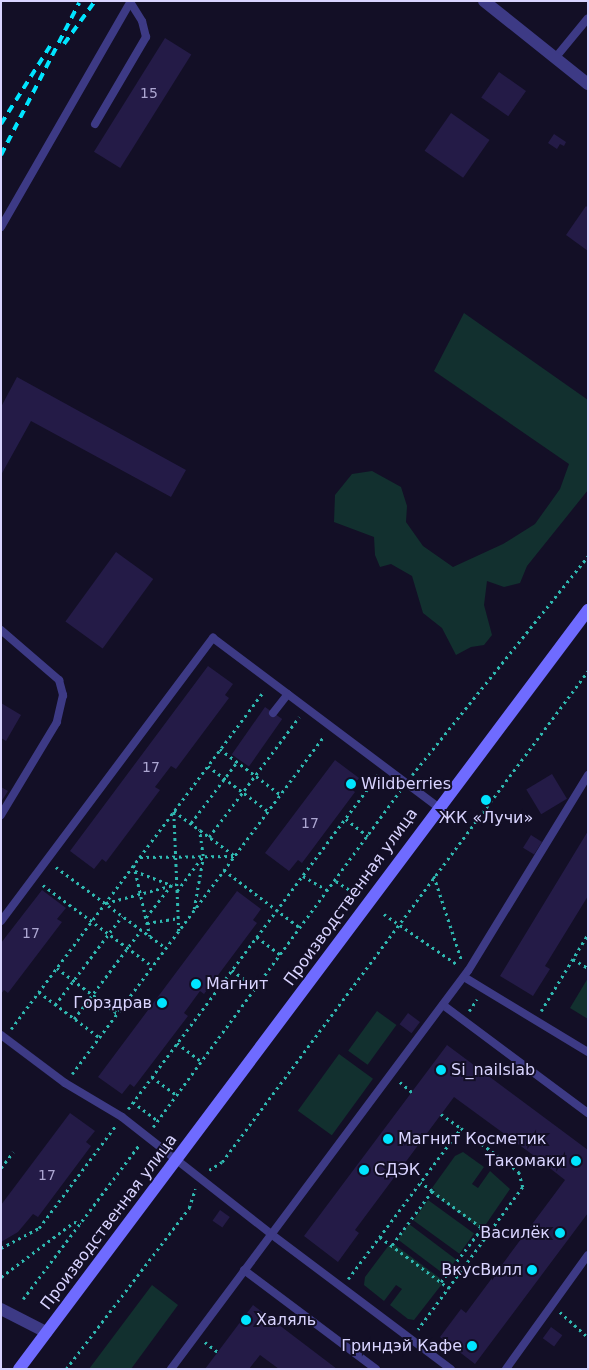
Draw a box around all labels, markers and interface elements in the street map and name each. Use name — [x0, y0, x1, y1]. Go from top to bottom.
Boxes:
house number: 15 — [140, 85, 158, 101]
house number: 17 — [142, 759, 160, 775]
place label: Wildberries — [361, 774, 451, 794]
marker: Wildberries — [345, 778, 357, 790]
marker: ЖК «Лучи» — [480, 794, 492, 806]
street label: Производственная улица — [280, 804, 422, 990]
place label: ЖК «Лучи» — [439, 808, 533, 828]
house number: 17 — [301, 815, 319, 831]
house number: 17 — [22, 925, 40, 941]
place label: Магнит — [206, 974, 268, 994]
marker: Магнит — [190, 978, 202, 990]
place label: Горздрав — [73, 993, 152, 1013]
marker: Горздрав — [156, 997, 168, 1009]
place label: Si_nailslab — [451, 1060, 535, 1080]
marker: Si_nailslab — [435, 1064, 447, 1076]
place label: Магнит Косметик — [398, 1129, 547, 1149]
street label: Производственная улица — [37, 1130, 181, 1314]
marker: Магнит Косметик — [382, 1133, 394, 1145]
place label: Такомаки — [485, 1151, 566, 1171]
marker: Такомаки — [570, 1155, 582, 1167]
place label: СДЭК — [374, 1160, 420, 1180]
marker: СДЭК — [358, 1164, 370, 1176]
house number: 17 — [38, 1167, 56, 1183]
place label: Василёк — [480, 1223, 550, 1243]
marker: Василёк — [554, 1227, 566, 1239]
place label: ВкусВилл — [441, 1260, 522, 1280]
marker: ВкусВилл — [526, 1264, 538, 1276]
place label: Халяль — [256, 1310, 316, 1330]
marker: Халяль — [240, 1314, 252, 1326]
place label: Гриндэй Кафе — [341, 1336, 462, 1356]
marker: Гриндэй Кафе — [466, 1340, 478, 1352]

